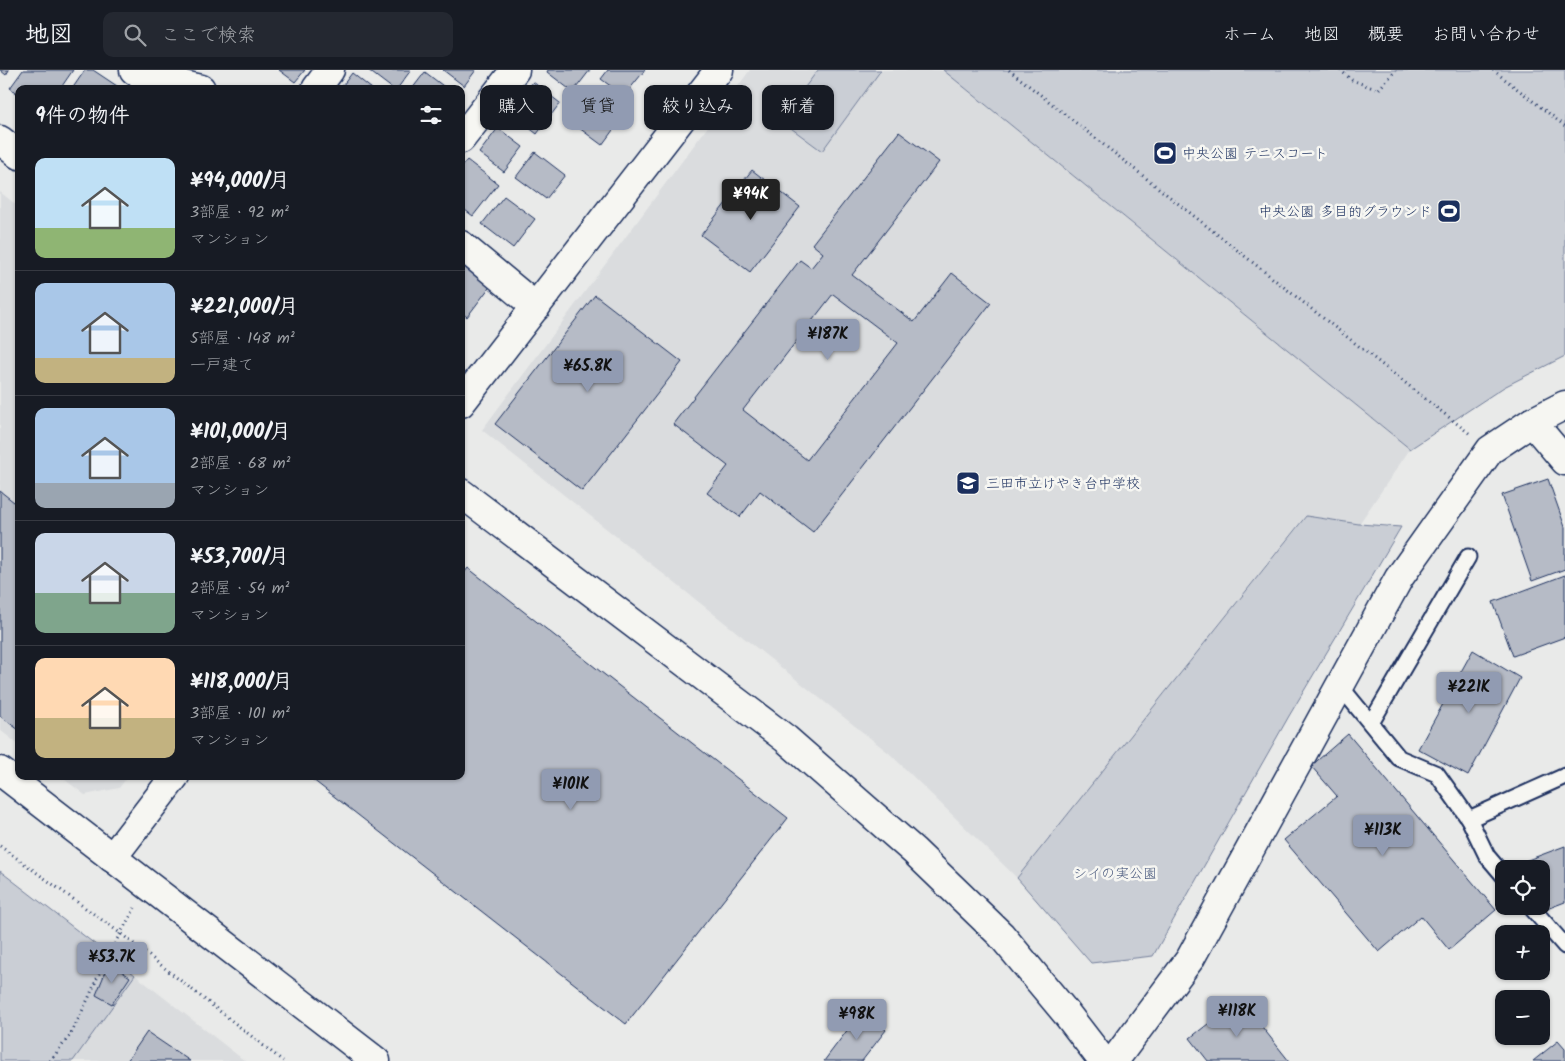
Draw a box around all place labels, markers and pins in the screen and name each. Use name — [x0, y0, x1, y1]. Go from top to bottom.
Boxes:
sports icon: 中央公園 テニスコート — [1152, 140, 1178, 166]
place label: 中央公園 テニスコート — [1182, 143, 1328, 165]
pin: ¥94K — [721, 178, 781, 221]
sports icon: 中央公園 多目的グラウンド — [1436, 198, 1462, 224]
place label: 中央公園 多目的グラウンド — [1258, 201, 1432, 223]
pin: ¥187K — [793, 318, 863, 361]
pin: ¥65.8K — [547, 350, 629, 393]
school or university icon: 三田市立けやき台中学校 — [955, 470, 981, 496]
place label: 三田市立けやき台中学校 — [986, 473, 1140, 495]
pin: ¥221K — [1434, 672, 1504, 714]
pin: ¥101K — [536, 768, 606, 811]
pin: ¥113K — [1348, 814, 1418, 857]
pin: ¥53.7K — [71, 942, 153, 984]
pin: ¥118K — [1202, 996, 1272, 1038]
pin: ¥98K — [827, 998, 887, 1041]

